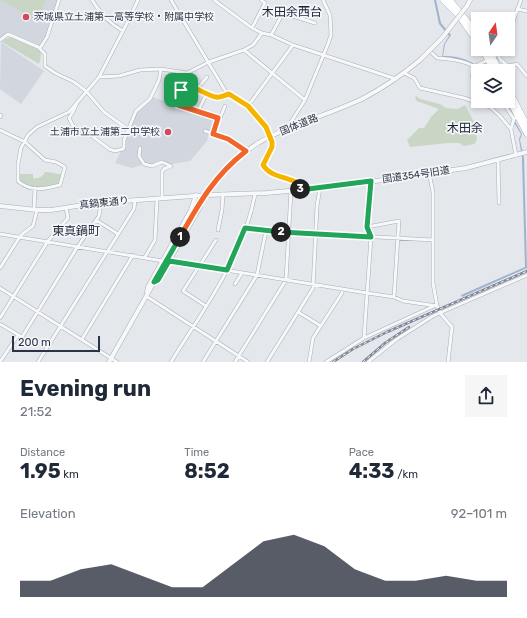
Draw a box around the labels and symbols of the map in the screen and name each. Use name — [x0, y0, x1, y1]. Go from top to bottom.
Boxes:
district label: 木田余西台 — [262, 5, 322, 19]
place label: 茨城県立土浦第一高等学校・附属中学校 — [34, 11, 214, 23]
marker: 茨城県立土浦第一高等学校・附属中学校 — [21, 12, 31, 22]
north arrow — [471, 12, 515, 56]
pin — [164, 73, 198, 107]
street label: 国体道路 — [278, 112, 320, 138]
district label: 木田余 — [447, 121, 483, 135]
place label: 土浦市立土浦第二中学校 — [50, 126, 160, 138]
marker: 土浦市立土浦第二中学校 — [163, 127, 173, 137]
street label: 国道354号旧道 — [381, 164, 451, 186]
pin: 3 — [290, 179, 310, 199]
street label: 真鍋東通り — [79, 194, 129, 212]
pin: 2 — [271, 222, 291, 242]
district label: 東真鍋町 — [52, 224, 100, 238]
pin: 1 — [170, 227, 190, 247]
scale bar — [12, 334, 100, 353]

